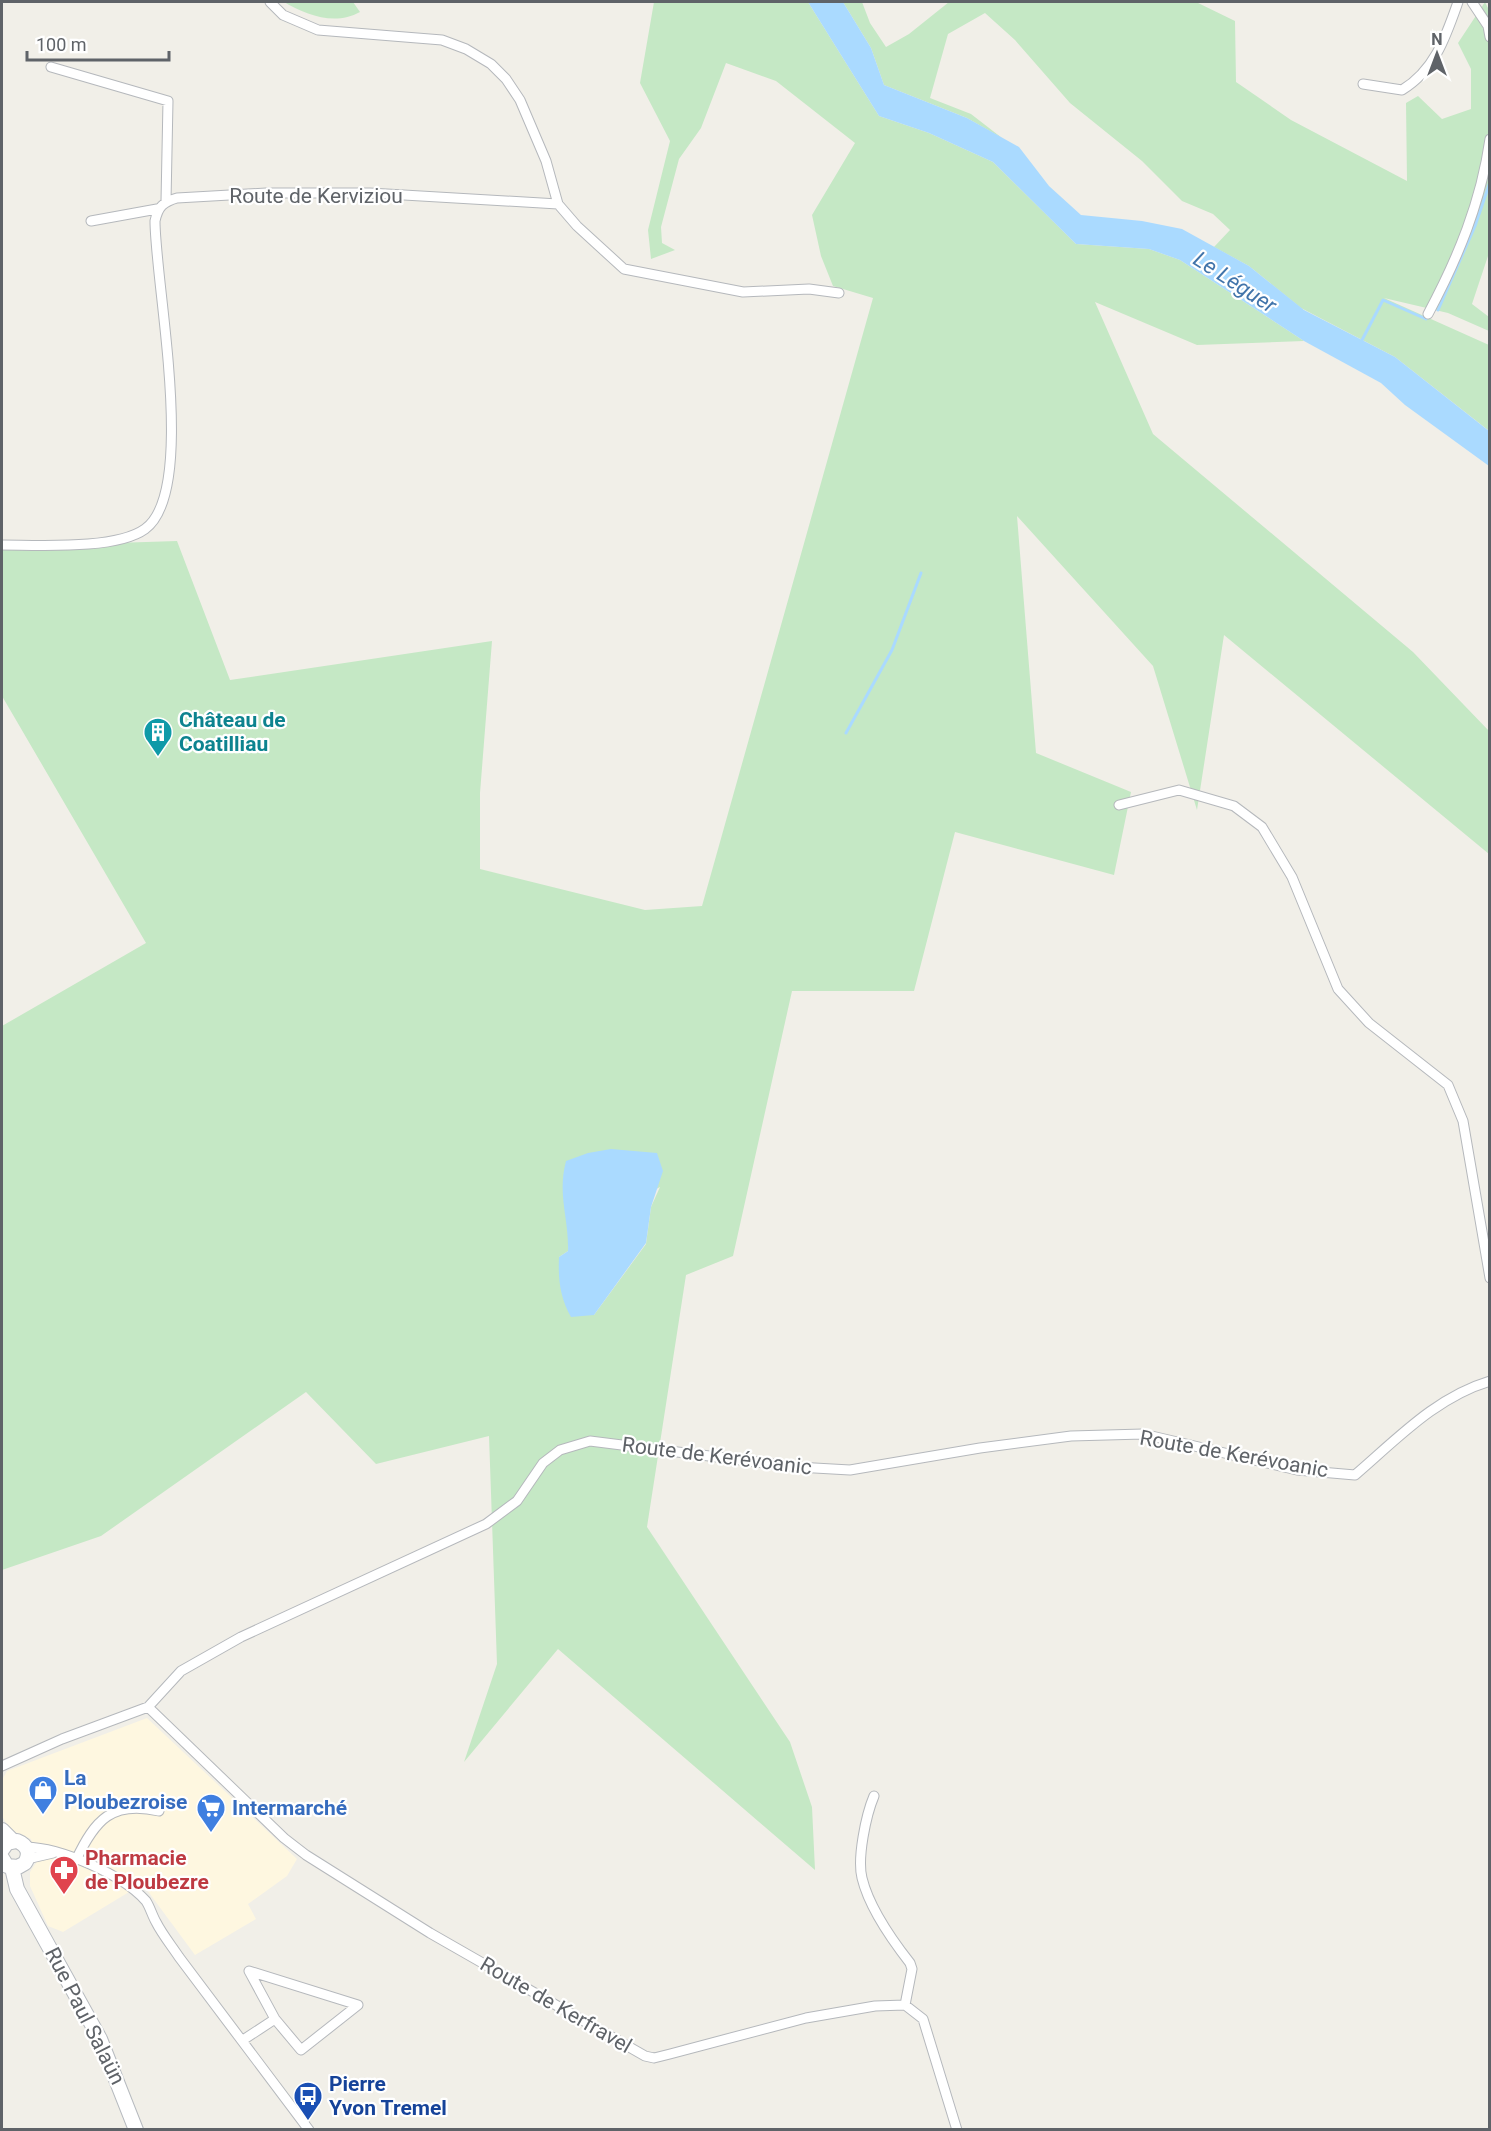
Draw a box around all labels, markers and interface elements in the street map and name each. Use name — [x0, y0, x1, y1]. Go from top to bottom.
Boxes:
scale bar — [27, 24, 170, 62]
north arrow — [1407, 24, 1467, 84]
text: N — [1431, 30, 1443, 49]
text: 100 m — [36, 34, 87, 55]
street label: Route de Kerviziou — [229, 184, 403, 208]
water label: Le Léguer — [1189, 246, 1282, 318]
place label: Château de Coatilliau — [179, 708, 286, 756]
building icon: Château de Coatilliau — [142, 716, 174, 758]
street label: Route de Kerévoanic — [1138, 1426, 1330, 1482]
street label: Route de Kerévoanic — [621, 1432, 813, 1480]
place label: La Ploubezroise — [64, 1766, 187, 1814]
shop icon: La Ploubezroise — [27, 1774, 59, 1816]
supermarket icon: Intermarché — [195, 1792, 227, 1834]
place label: Intermarché — [232, 1796, 347, 1820]
place label: Pharmacie de Ploubezre — [85, 1846, 209, 1894]
pharmacy icon: Pharmacie de Ploubezre — [48, 1854, 80, 1896]
street label: Rue Paul Salaün — [40, 1943, 130, 2089]
street label: Route de Kerfravel — [476, 1952, 636, 2058]
place label: Pierre Yvon Tremel — [329, 2072, 447, 2120]
bus stop icon: Pierre Yvon Tremel — [292, 2080, 324, 2122]

